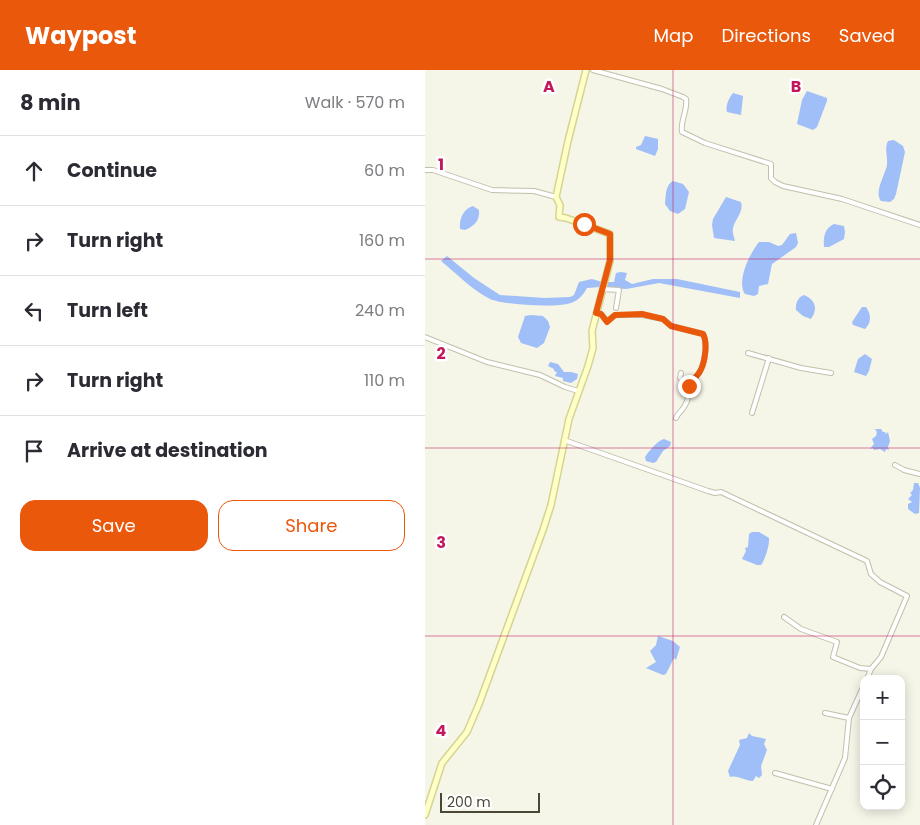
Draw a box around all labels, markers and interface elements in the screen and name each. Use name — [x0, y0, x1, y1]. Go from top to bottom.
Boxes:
text: Waypost — [25, 19, 136, 52]
text: Map — [654, 23, 693, 48]
text: Directions — [721, 23, 811, 48]
text: Saved — [839, 23, 895, 48]
text: A — [543, 75, 555, 98]
text: B — [791, 75, 801, 98]
text: 8 min — [20, 88, 81, 117]
text: Walk · 570 m — [305, 91, 405, 114]
text: 1 — [438, 153, 444, 176]
icon: ahead — [20, 157, 48, 185]
text: Continue — [67, 157, 157, 184]
text: 60 m — [364, 159, 405, 182]
route start — [573, 213, 596, 236]
icon: right — [20, 227, 48, 255]
text: Turn right — [67, 227, 163, 254]
text: 160 m — [359, 229, 405, 252]
icon: left — [20, 297, 48, 325]
text: Turn left — [67, 297, 148, 324]
text: 240 m — [355, 299, 405, 322]
text: 2 — [436, 342, 446, 365]
icon: right — [20, 367, 48, 395]
text: Turn right — [67, 367, 163, 394]
text: 110 m — [364, 369, 405, 392]
route end — [678, 375, 701, 398]
icon: arrive — [20, 437, 48, 465]
text: Arrive at destination — [67, 437, 268, 464]
button: Save — [20, 500, 208, 551]
button: Share — [218, 500, 405, 551]
text: 3 — [436, 531, 446, 554]
map controls — [860, 675, 905, 810]
button: + — [860, 675, 905, 720]
text: 4 — [436, 719, 447, 742]
button: − — [860, 720, 905, 765]
button: locate — [860, 765, 905, 810]
scale bar — [440, 790, 540, 813]
text: 200 m — [447, 792, 491, 812]

